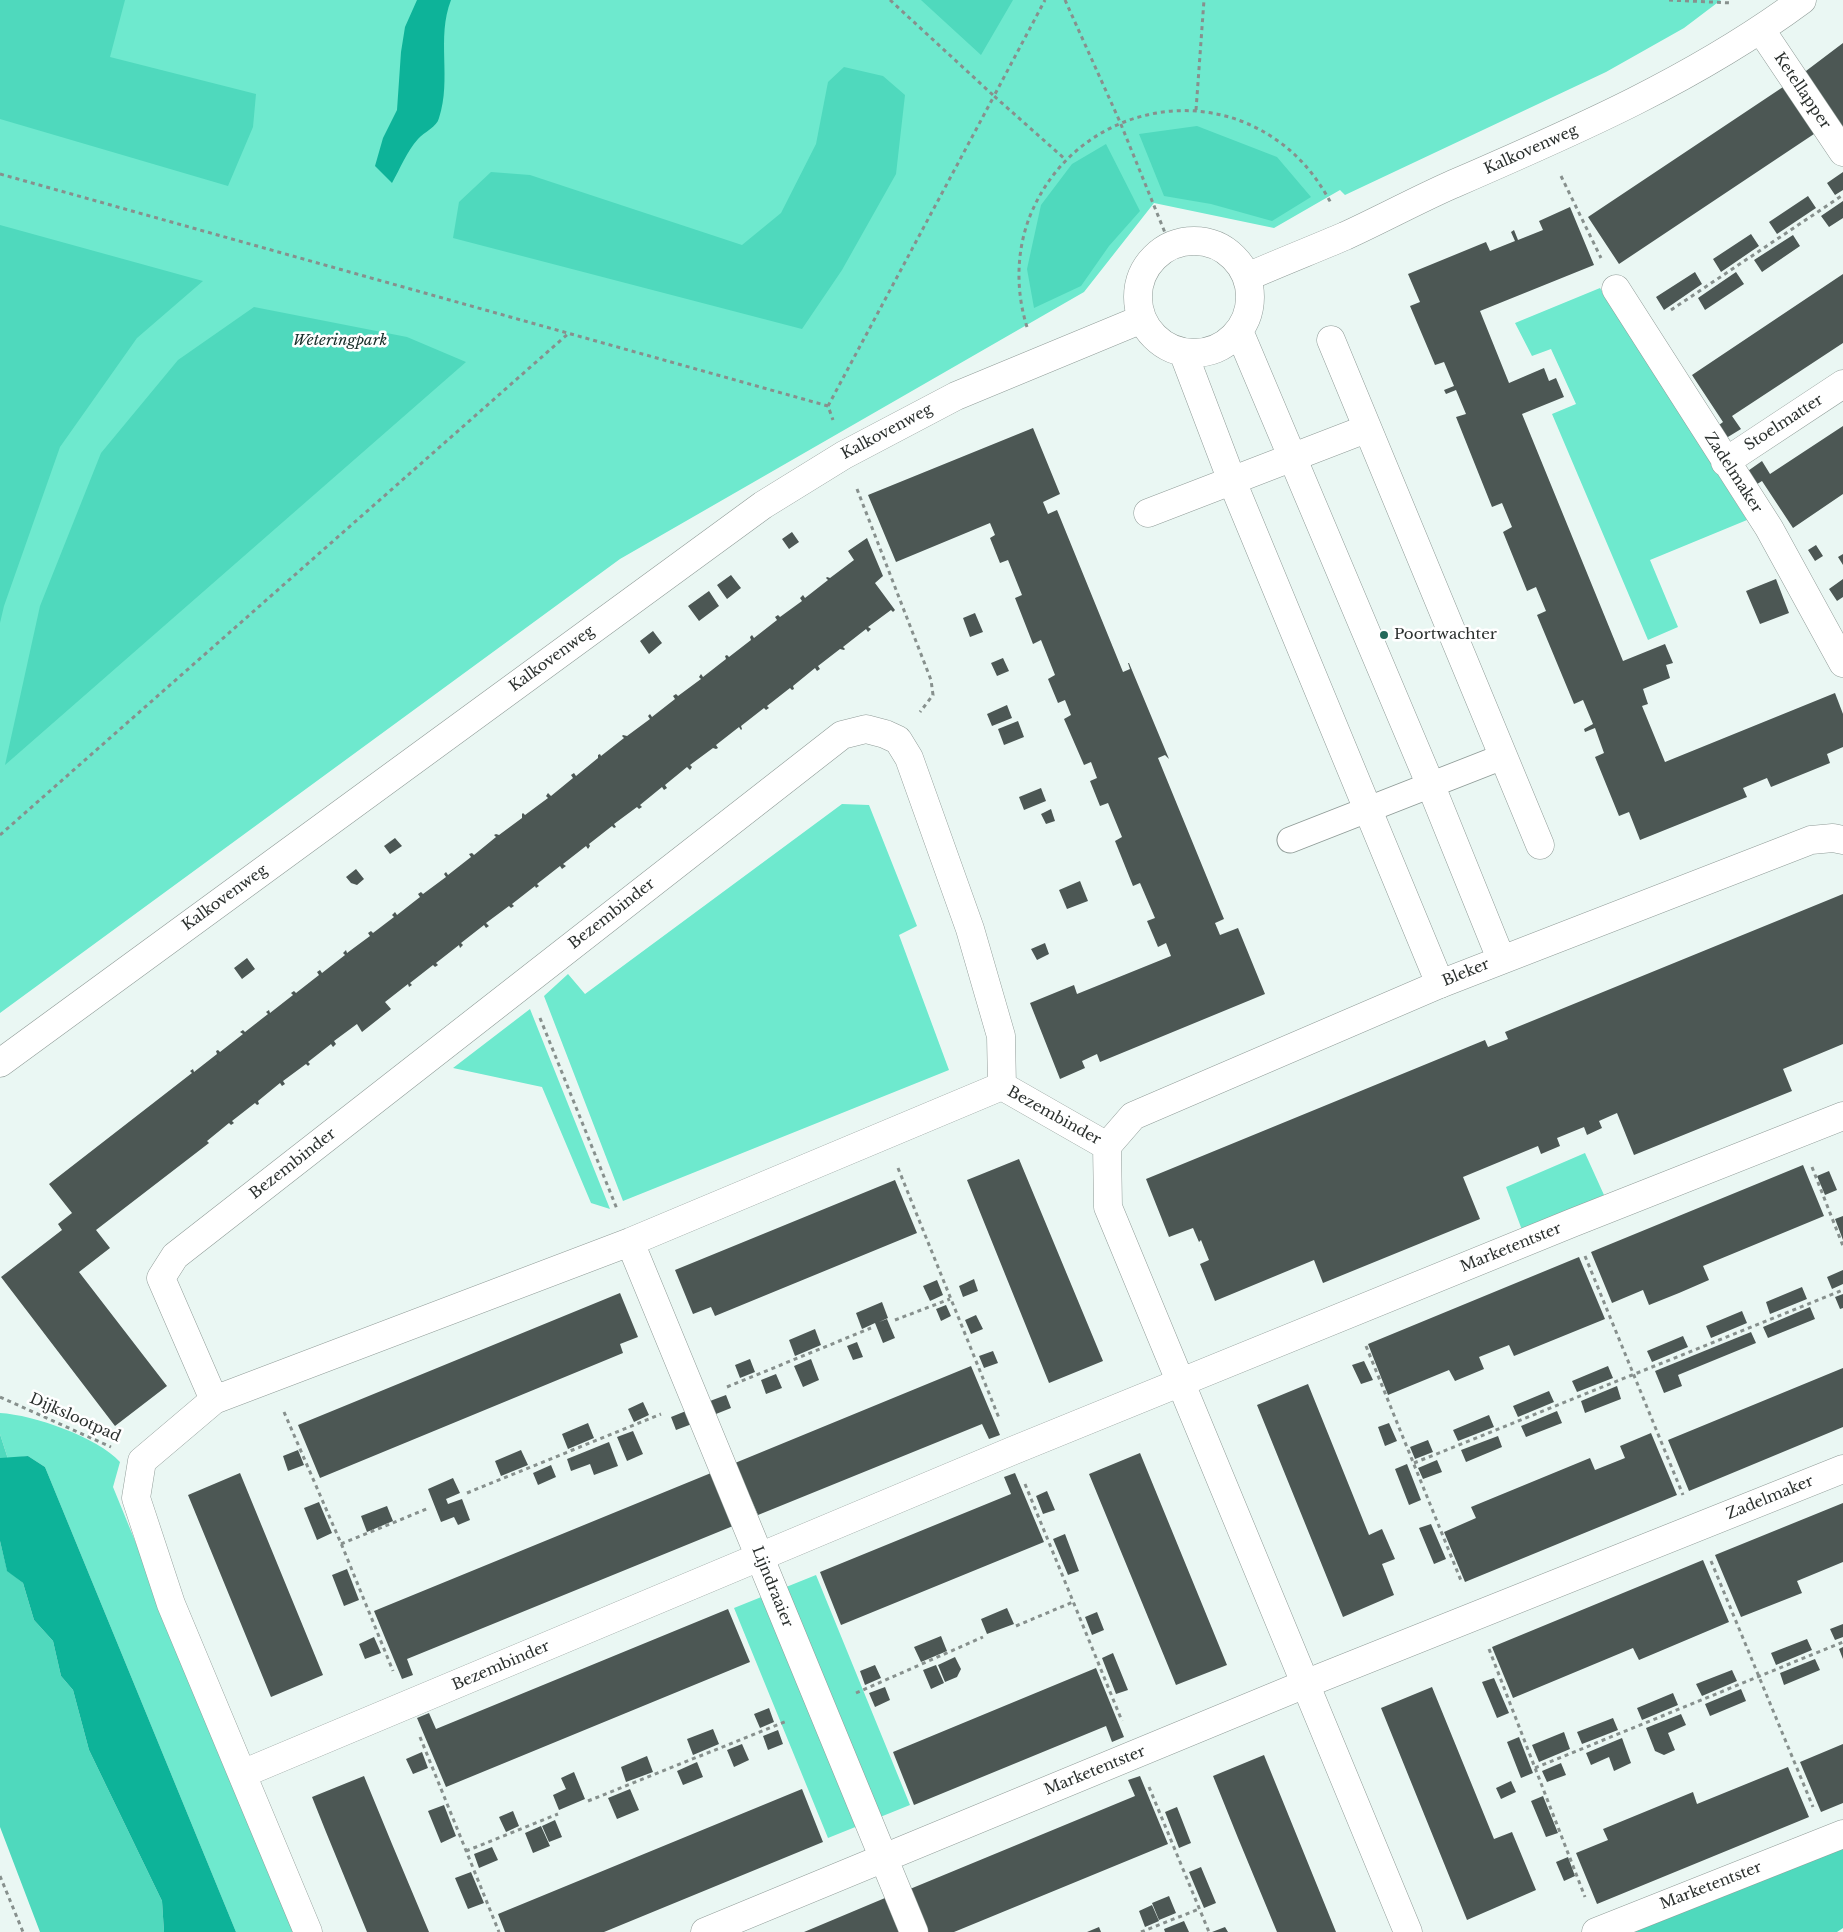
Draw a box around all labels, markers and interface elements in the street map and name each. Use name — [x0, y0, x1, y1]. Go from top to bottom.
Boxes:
street label: Ketellapper — [1770, 49, 1834, 133]
street label: Kalkovenweg — [1481, 121, 1581, 179]
park label: Weteringpark — [293, 332, 387, 350]
street label: Stoelmatter — [1741, 391, 1827, 455]
street label: Kalkovenweg — [838, 400, 936, 464]
street label: Zadelmaker — [1700, 429, 1766, 517]
street label: Kalkovenweg — [506, 622, 598, 696]
place label: Poortwachter — [1394, 626, 1497, 644]
marker: Poortwachter — [1378, 629, 1390, 641]
street label: Kalkovenweg — [179, 861, 271, 935]
street label: Bezembinder — [565, 875, 659, 953]
street label: Bleker — [1440, 955, 1492, 991]
street label: Bezembinder — [1004, 1083, 1104, 1149]
street label: Bezembinder — [246, 1125, 340, 1203]
street label: Marketentster — [1458, 1220, 1564, 1276]
street label: Dijkslootpad — [27, 1390, 123, 1446]
street label: Zadelmaker — [1724, 1472, 1816, 1524]
street label: Lijndraaier — [748, 1544, 796, 1630]
street label: Bezembinder — [449, 1637, 553, 1695]
street label: Marketentster — [1042, 1743, 1148, 1799]
street label: Marketentster — [1658, 1858, 1764, 1914]

